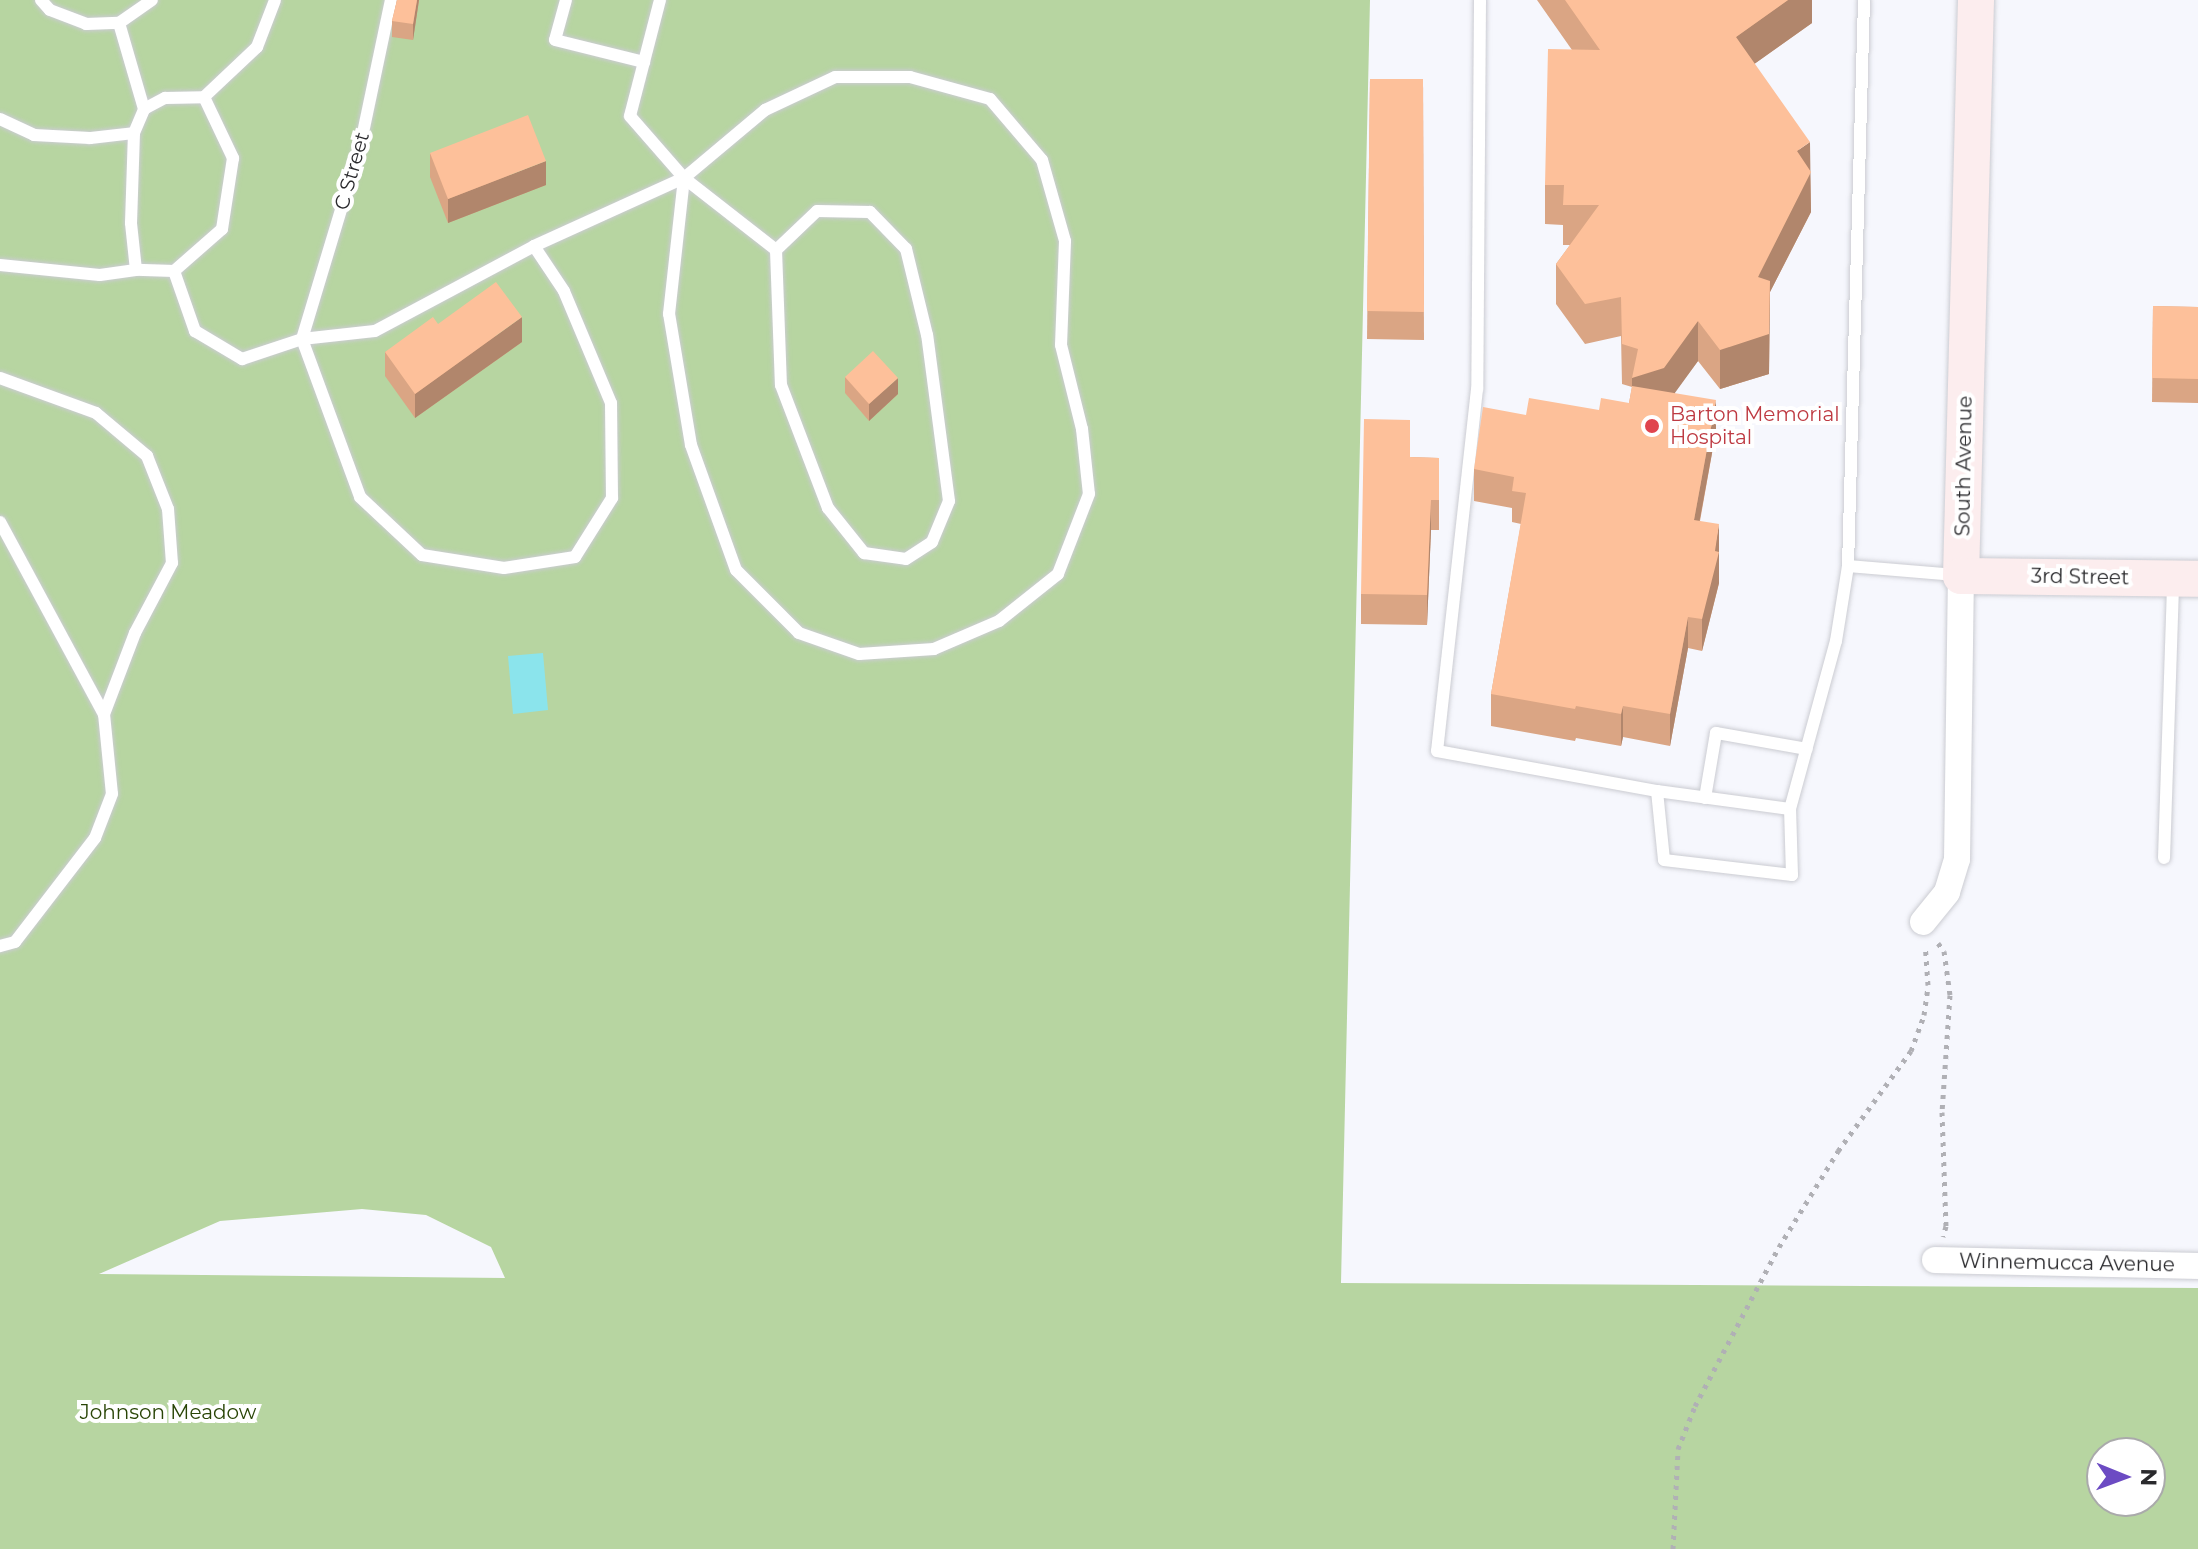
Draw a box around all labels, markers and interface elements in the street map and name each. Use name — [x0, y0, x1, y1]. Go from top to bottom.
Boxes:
street label: C Street — [329, 129, 375, 213]
street label: South Avenue — [1951, 395, 1977, 537]
place label: Barton Memorial Hospital — [1670, 402, 1840, 449]
marker: Barton Memorial Hospital — [1641, 415, 1663, 437]
street label: 3rd Street — [2031, 564, 2129, 590]
street label: Winnemucca Avenue — [1959, 1249, 2175, 1277]
park label: Johnson Meadow — [80, 1400, 256, 1424]
north arrow — [2086, 1437, 2166, 1517]
text: N — [2135, 1468, 2162, 1487]

